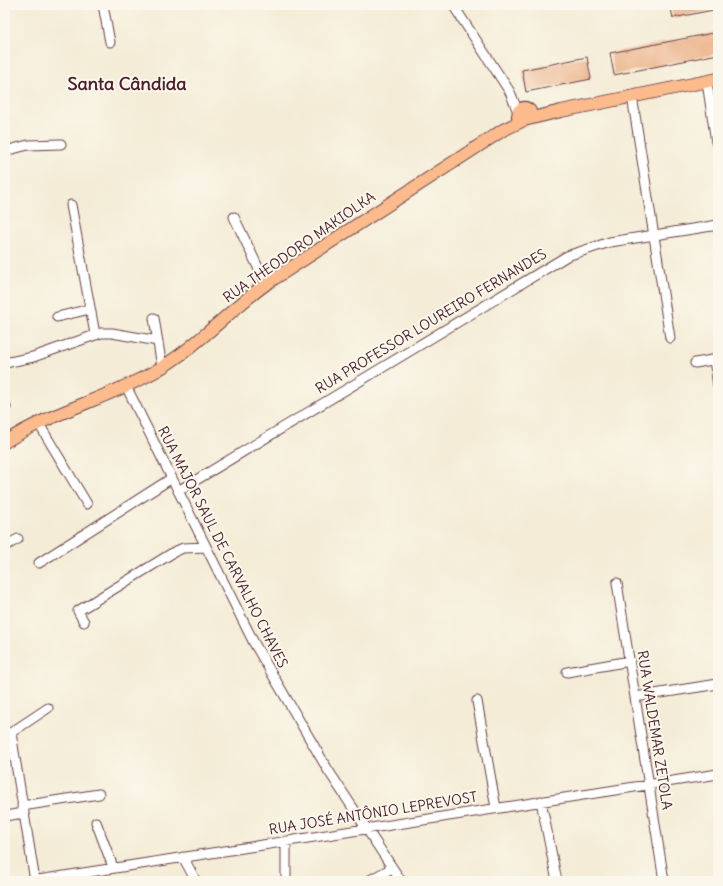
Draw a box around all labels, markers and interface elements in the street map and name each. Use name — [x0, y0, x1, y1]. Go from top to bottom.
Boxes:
district label: Santa Cândida — [67, 72, 187, 95]
street label: RUA THEODORO MAKIOLKA — [219, 187, 379, 306]
street label: RUA PROFESSOR LOUREIRO FERNANDES — [312, 245, 550, 397]
street label: RUA MAJOR SAUL DE CARVALHO CHAVES — [154, 423, 292, 671]
street label: RUA WALDEMAR ZETOLA — [634, 649, 676, 811]
street label: RUA JOSÉ ANTÔNIO LEPREVOST — [268, 788, 478, 838]

